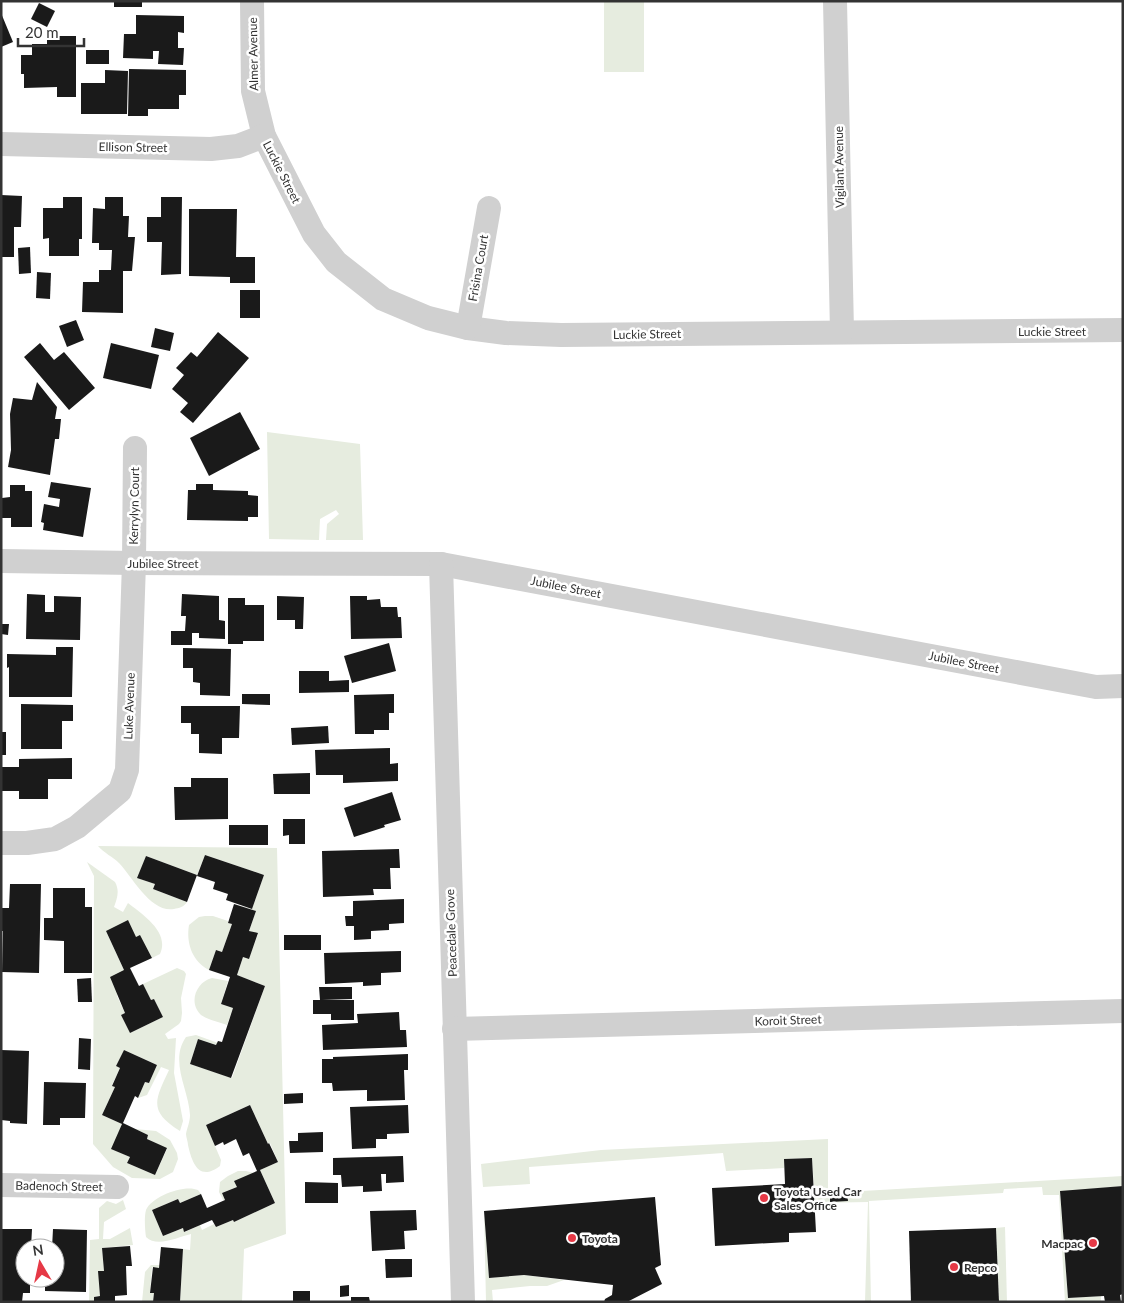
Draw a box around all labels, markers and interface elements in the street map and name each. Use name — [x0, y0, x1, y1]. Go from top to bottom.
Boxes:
scale bar — [18, 15, 84, 47]
street label: Almer Avenue — [245, 17, 261, 91]
text: 20 m — [25, 23, 59, 41]
street label: Vigilant Avenue — [831, 126, 847, 208]
street label: Luckie Street — [260, 138, 304, 206]
street label: Ellison Street — [98, 139, 168, 155]
street label: Frisina Court — [465, 233, 491, 302]
street label: Luckie Street — [1018, 324, 1087, 339]
street label: Luckie Street — [613, 326, 682, 342]
street label: Kerrylyn Court — [126, 466, 142, 545]
street label: Jubilee Street — [127, 556, 199, 571]
street label: Jubilee Street — [530, 573, 603, 601]
street label: Jubilee Street — [928, 648, 1001, 676]
street label: Luke Avenue — [120, 672, 138, 740]
street label: Peacedale Grove — [442, 889, 460, 977]
street label: Koroit Street — [754, 1011, 822, 1029]
street label: Badenoch Street — [15, 1178, 103, 1194]
place label: Toyota Used Car Sales Office — [774, 1184, 862, 1213]
marker: Toyota Used Car Sales Office — [758, 1192, 770, 1204]
place label: Toyota — [582, 1231, 618, 1246]
marker: Toyota — [566, 1232, 578, 1244]
place label: Macpac — [1041, 1236, 1083, 1251]
marker: Macpac — [1087, 1237, 1099, 1249]
north arrow — [15, 1238, 65, 1288]
text: N — [31, 1240, 45, 1259]
place label: Repco — [964, 1260, 997, 1275]
marker: Repco — [948, 1261, 960, 1273]

